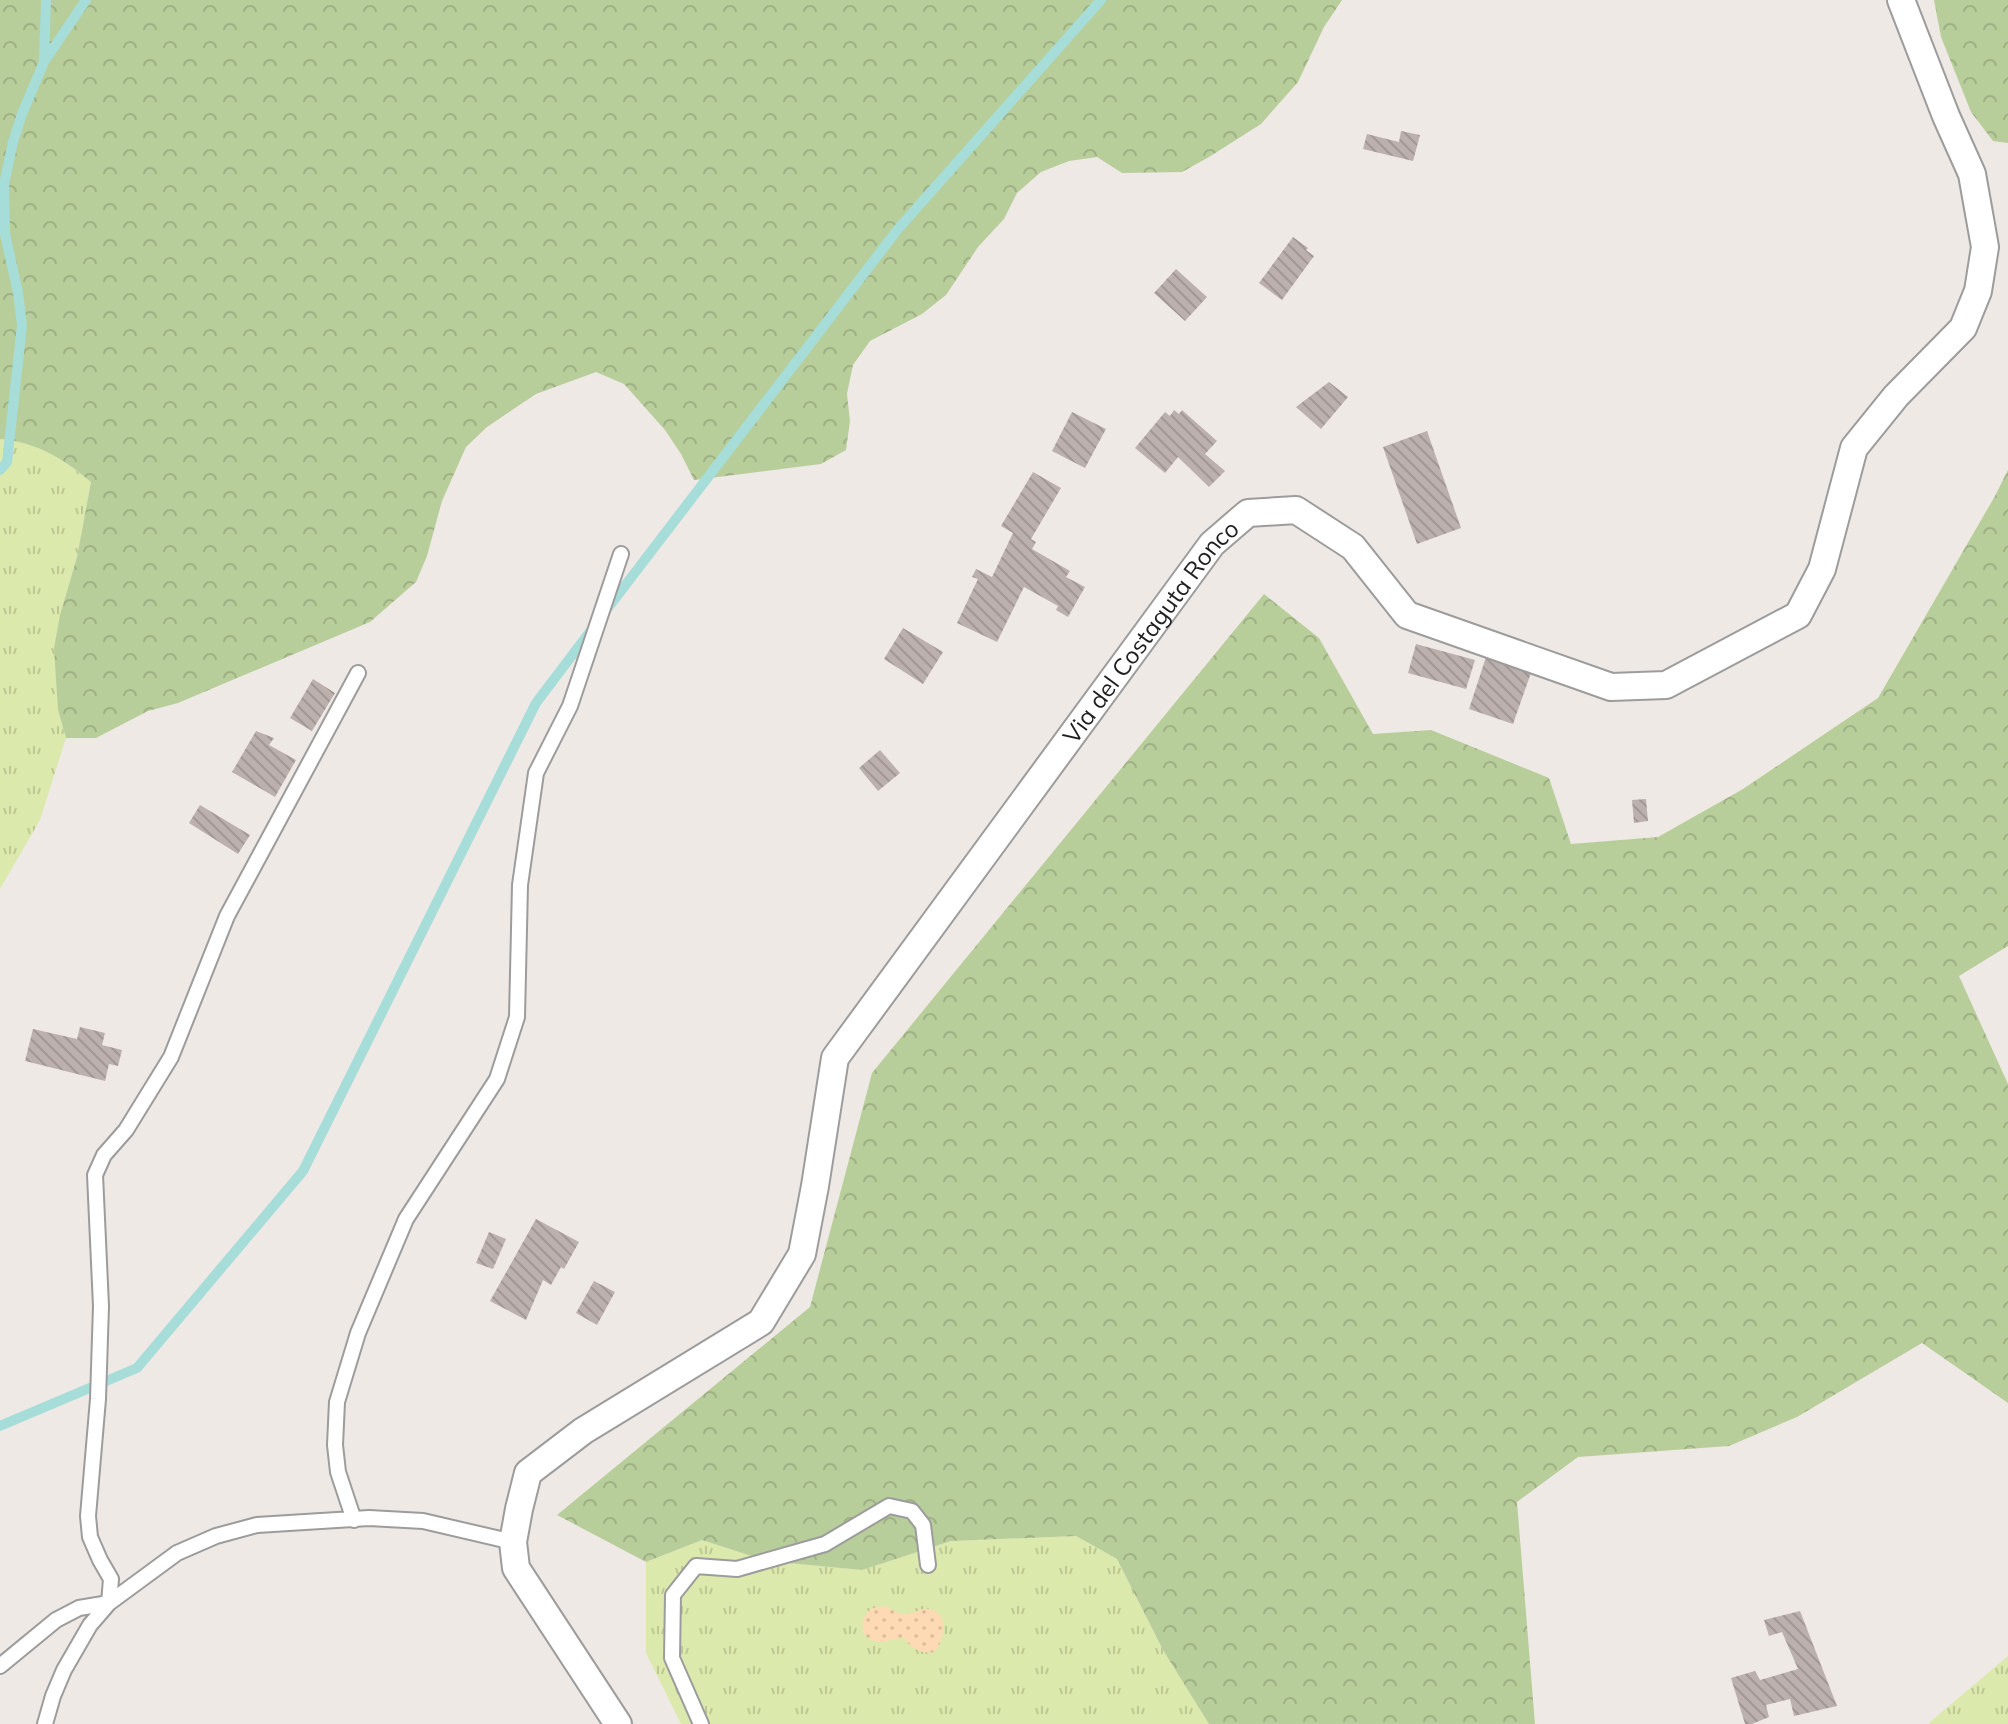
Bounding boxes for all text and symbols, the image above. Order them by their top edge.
street label: Via del Costaguta Ronco [1056,513,1244,749]

